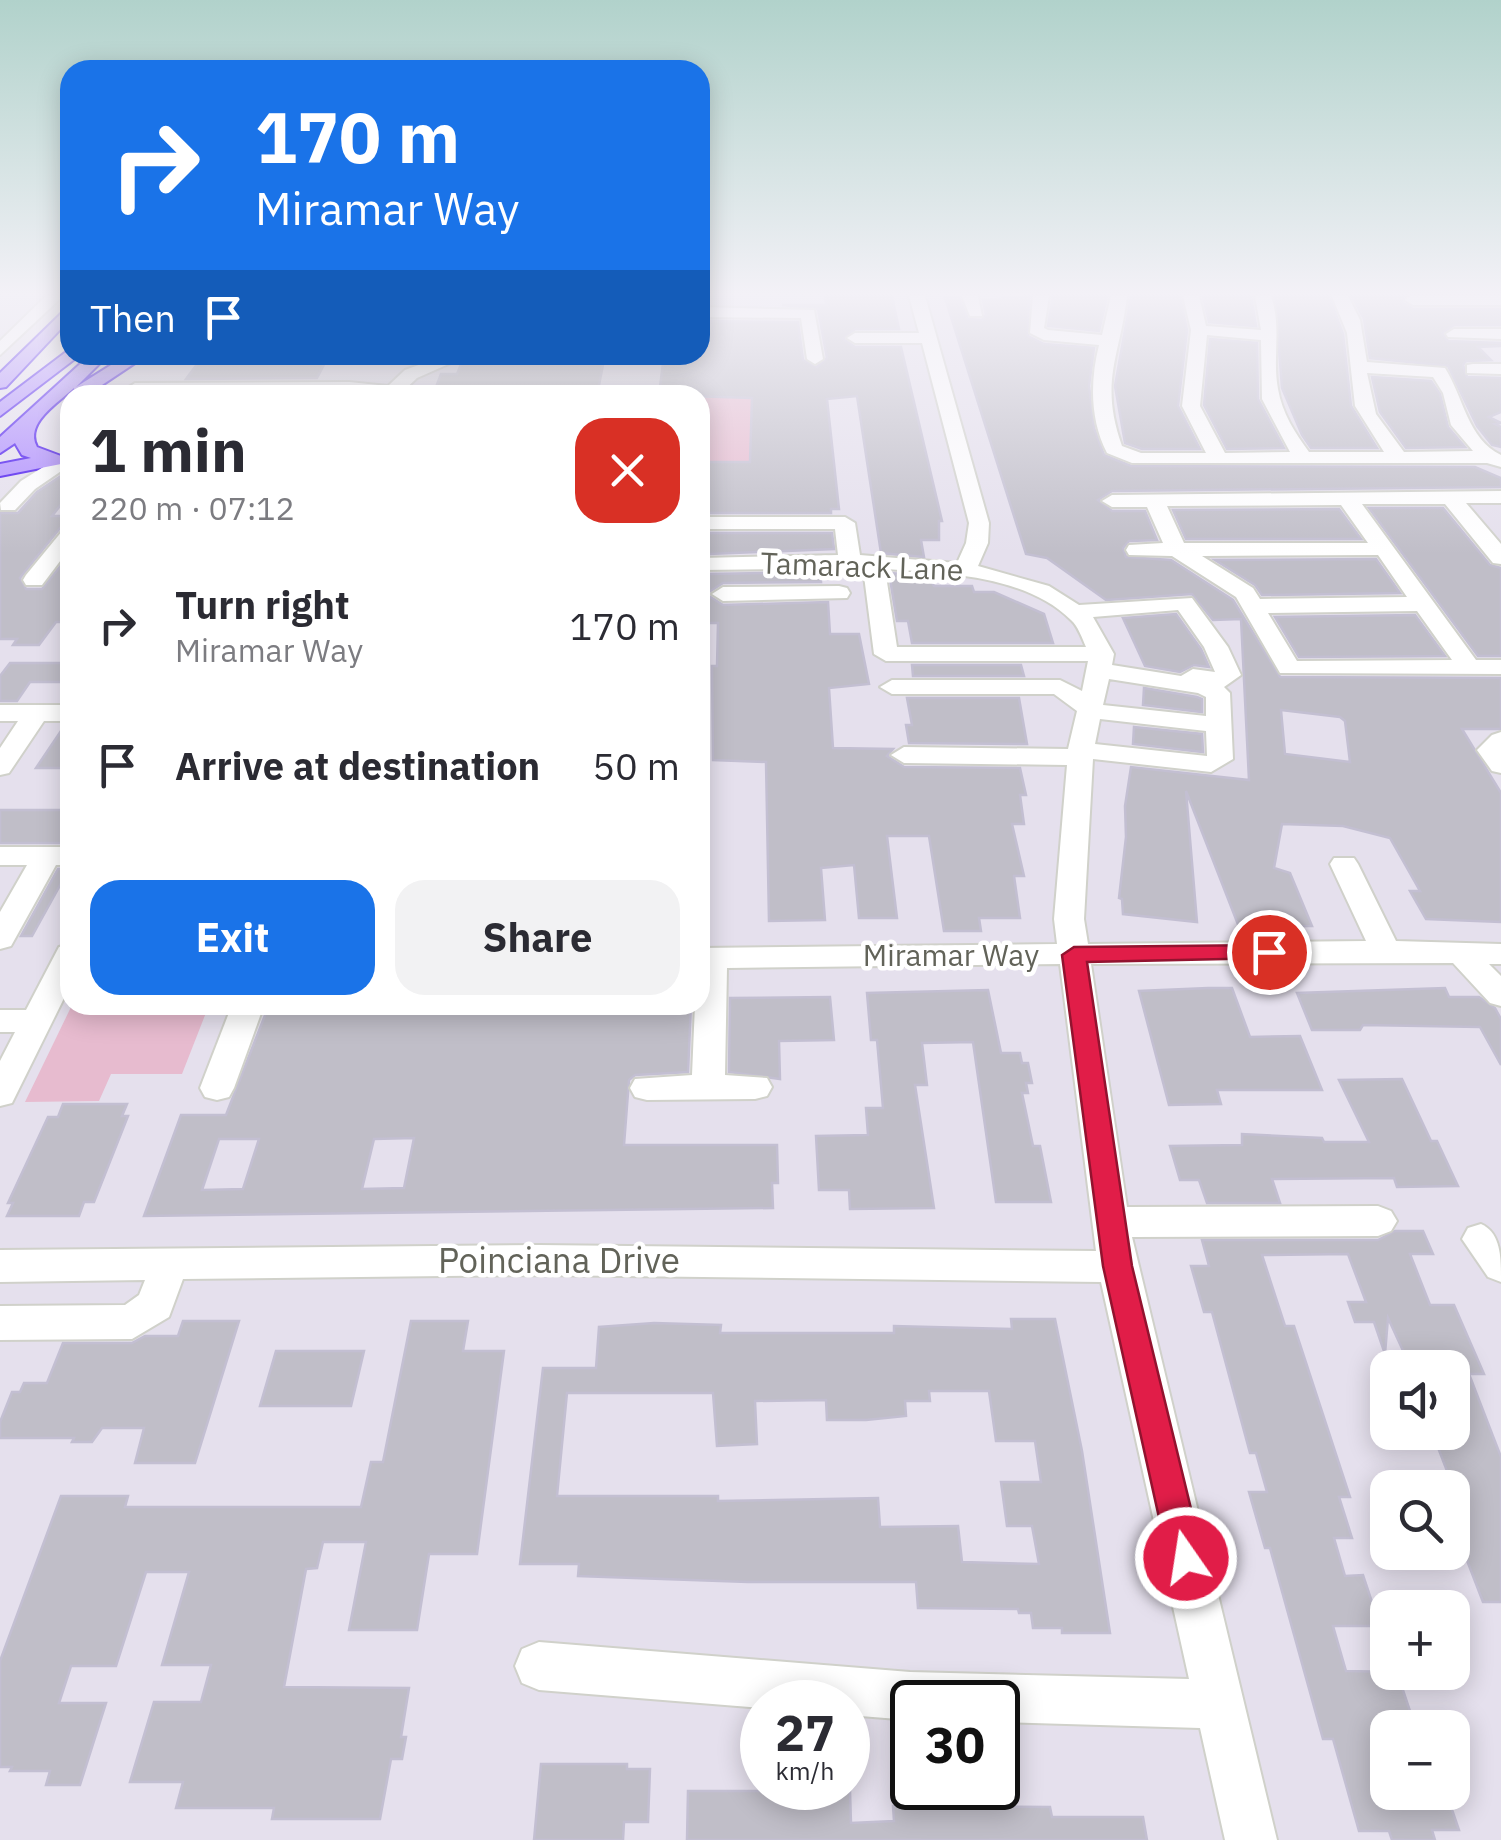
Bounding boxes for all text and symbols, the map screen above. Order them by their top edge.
text: 170 m [255,91,460,182]
icon: right [90,100,220,230]
text: Miramar Way [255,179,520,237]
icon: arrive [196,290,251,345]
text: Then [90,293,176,342]
text: 1 min [90,410,247,489]
button: close [575,418,680,523]
text: 220 m · 07:12 [90,487,295,529]
street label: Tamarack Lane [760,542,964,589]
text: Turn right [175,580,350,629]
icon: right [90,598,145,653]
text: 170 m [569,601,680,650]
text: Miramar Way [175,629,363,671]
icon: arrive [90,738,145,793]
text: Arrive at destination [175,741,540,790]
text: 50 m [592,741,680,790]
button: Exit [90,880,375,995]
button: Share [395,880,680,995]
pin [1227,910,1312,995]
icon: arrive [1242,925,1297,980]
street label: Miramar Way [863,935,1039,974]
street label: Poinciana Drive [438,1237,680,1283]
map controls [1370,1350,1470,1810]
button: sound [1370,1350,1470,1450]
button: search [1370,1470,1470,1570]
position arrow [1134,1506,1238,1610]
button: + [1370,1590,1470,1690]
speed limit sign: 30 [890,1680,1020,1810]
text: 27 [775,1700,835,1765]
button: − [1370,1710,1470,1810]
text: km/h [776,1754,834,1787]

